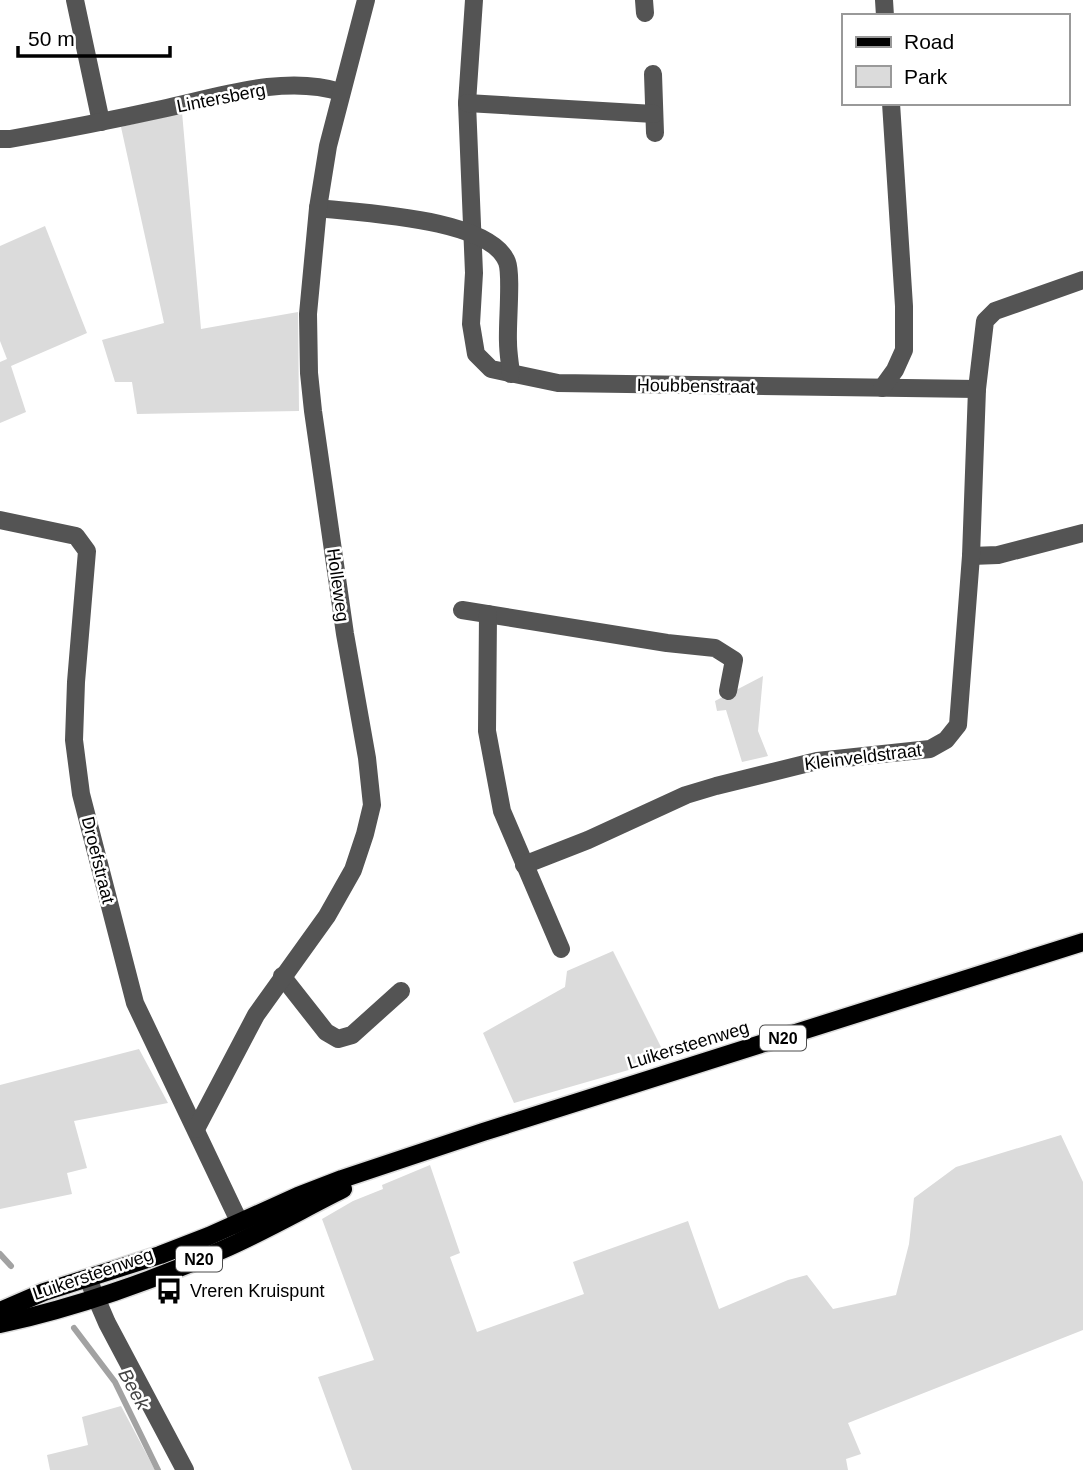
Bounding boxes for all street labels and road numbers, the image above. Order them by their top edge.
street label: Lintersberg [175,80,267,116]
street label: Houbbenstraat [637,375,755,397]
street label: Holleweg [323,547,353,623]
street label: Kleinveldstraat [803,740,923,774]
street label: Droefstraat [78,814,118,906]
street label: Luikersteenweg [625,1017,751,1073]
road number: N20 [760,1026,806,1050]
street label: Luikersteenweg [30,1244,156,1304]
road number: N20 [176,1246,222,1272]

